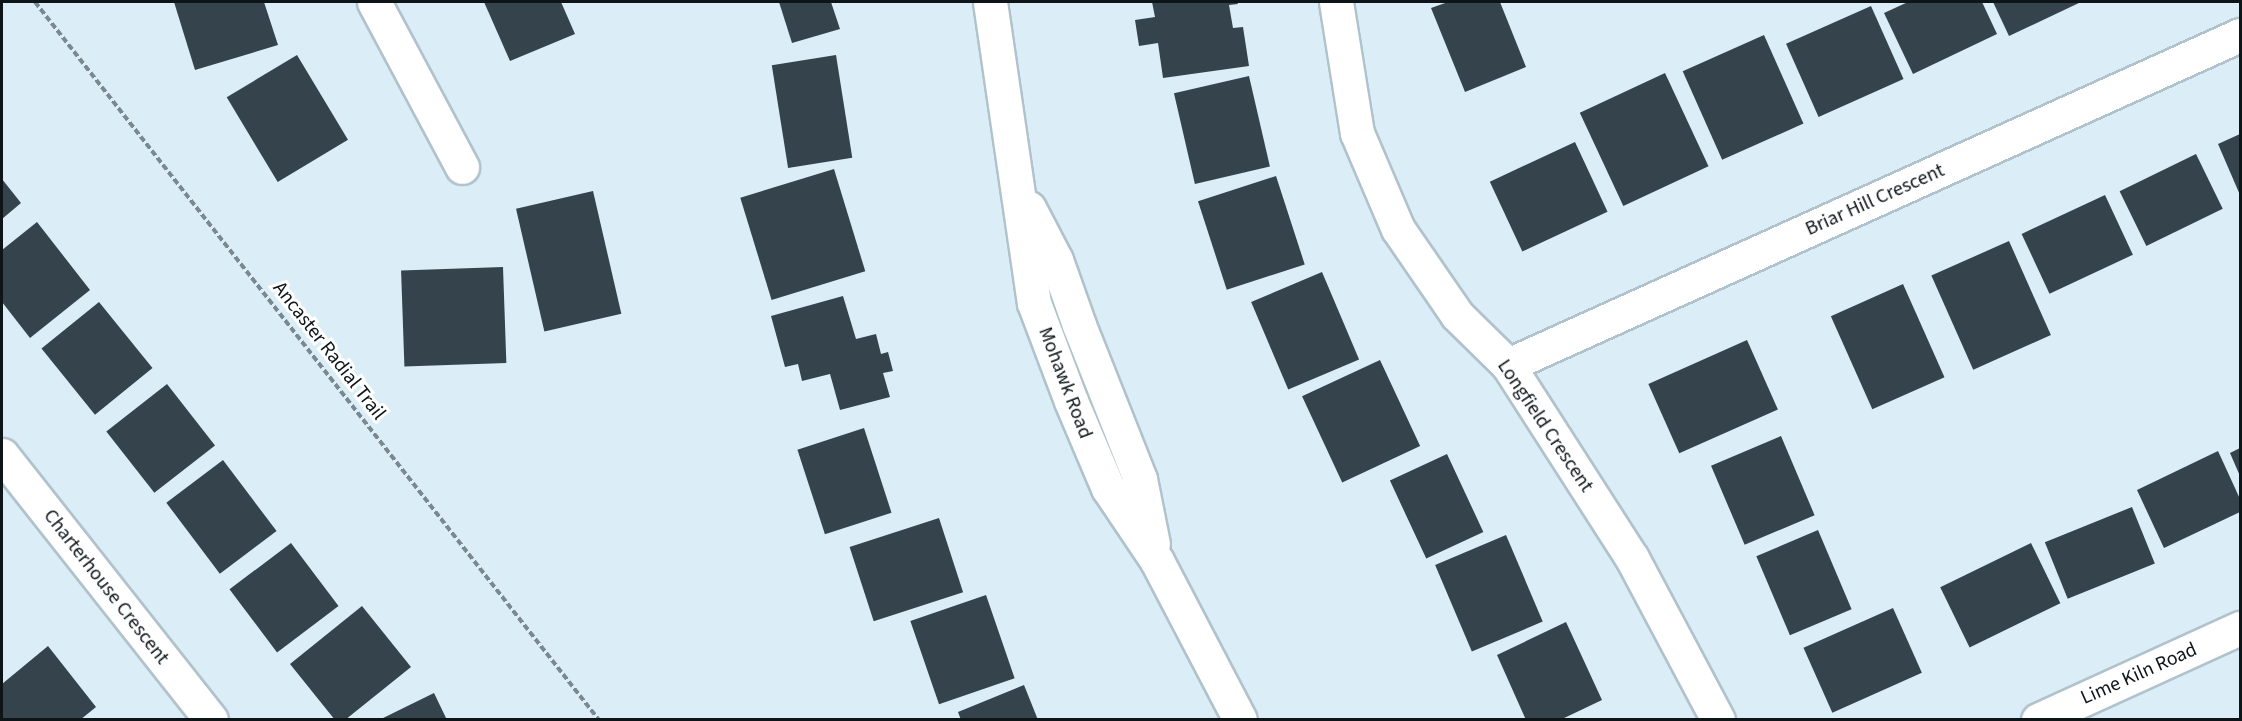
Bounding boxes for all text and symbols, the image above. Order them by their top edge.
street label: Briar Hill Crescent [1802,159,1948,241]
street label: Ancaster Radial Trail [267,277,391,425]
street label: Mohawk Road [1033,324,1097,442]
street label: Longfield Crescent [1492,355,1598,497]
street label: Charterhouse Crescent [38,505,174,669]
street label: Lime Kiln Road [2077,638,2201,710]

